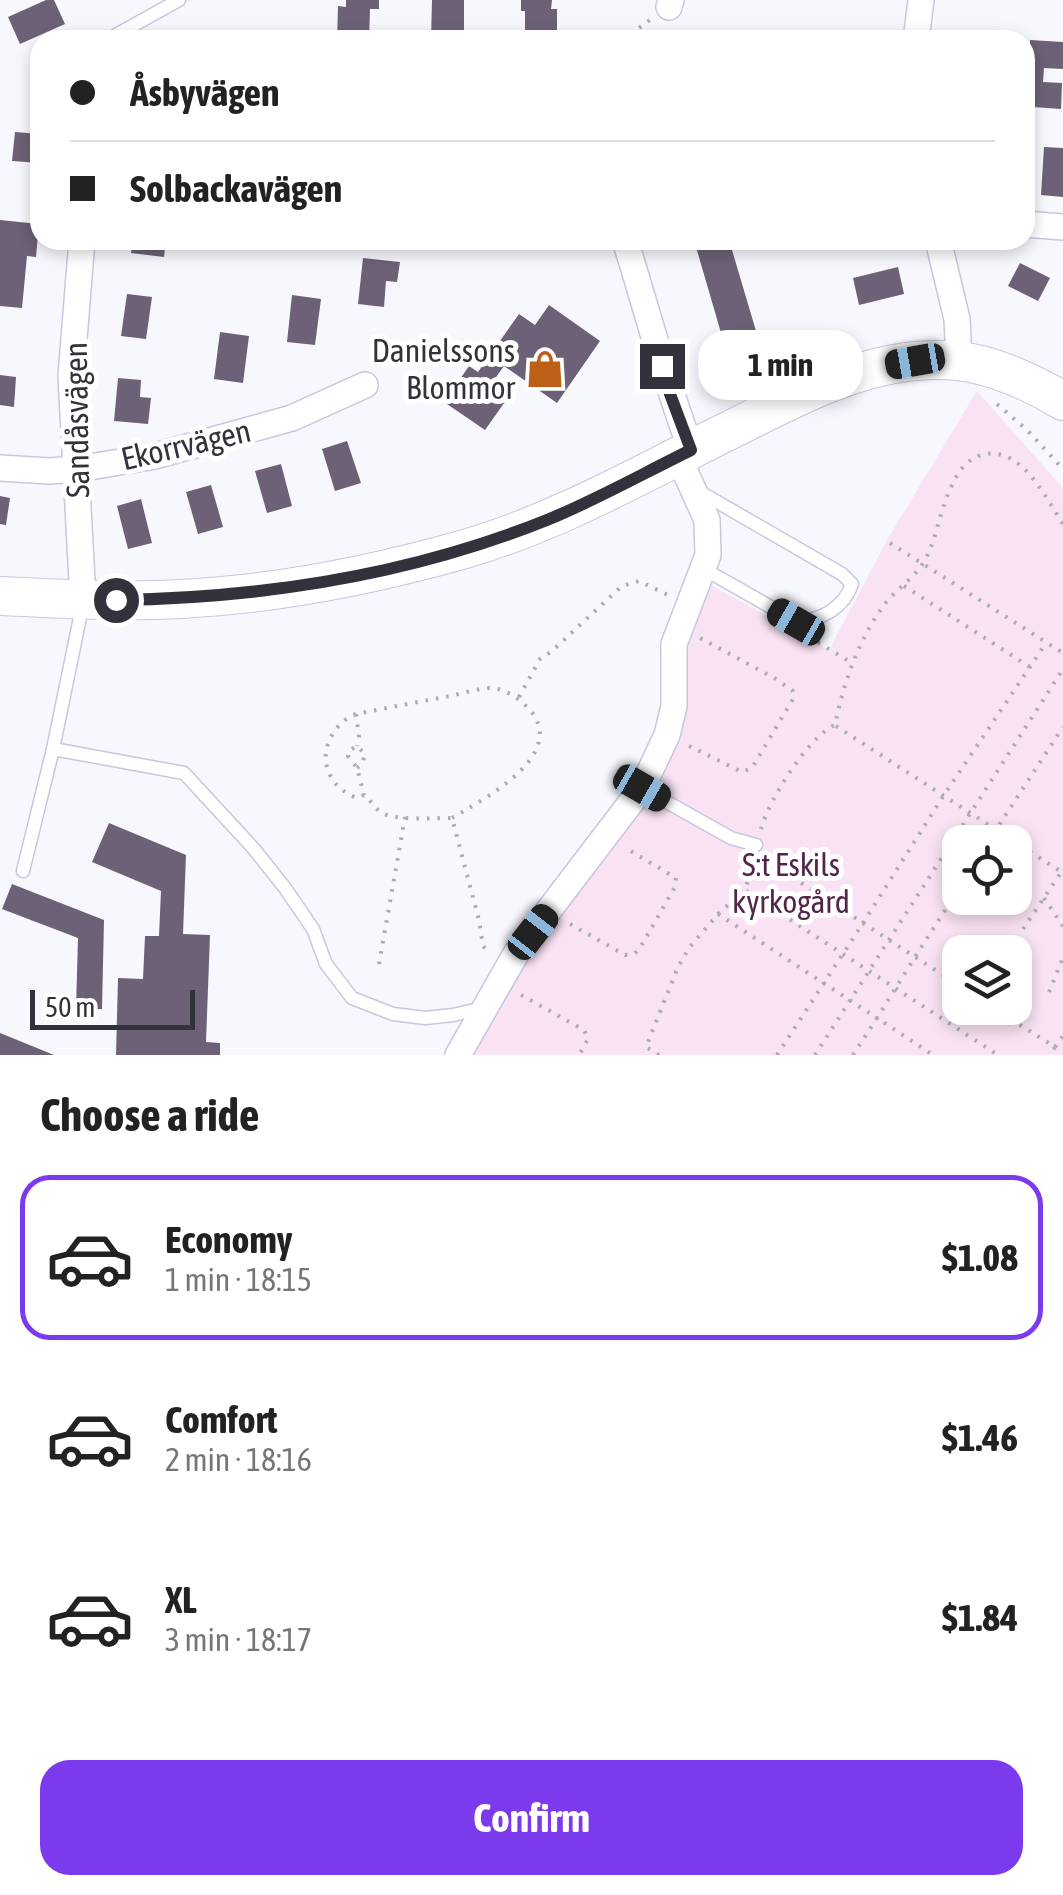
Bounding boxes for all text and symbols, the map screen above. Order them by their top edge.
text: Åsbyvägen [130,71,280,114]
text: Solbackavägen [130,167,342,210]
callout: 1 min [697,331,862,401]
place label: Danielssons Blommor [372,332,516,406]
car [883,341,947,381]
street label: Sandåsvägen [57,342,96,498]
route end [640,344,685,389]
text: 1 min [748,346,813,383]
shop icon: Danielssons Blommor [524,348,566,390]
street label: Ekorrvägen [117,412,254,477]
route start [94,578,139,623]
car [763,594,829,650]
car [609,760,675,816]
map controls [942,825,1032,1025]
button: locate [942,825,1032,915]
park label: S:t Eskils kyrkogård [732,846,850,920]
car [503,899,563,965]
button: layers [942,935,1032,1025]
scale bar [30,985,195,1030]
text: 50 m [45,991,95,1023]
text: Choose a ride [40,1089,259,1141]
icon: car [45,1213,135,1303]
text: Economy [165,1218,292,1261]
text: $1.08 [942,1236,1018,1279]
text: 1 min · 18:15 [165,1261,312,1298]
icon: car [45,1393,135,1483]
text: Comfort [165,1398,277,1441]
text: $1.46 [942,1416,1018,1459]
text: 2 min · 18:16 [165,1441,312,1478]
icon: car [45,1573,135,1663]
text: XL [165,1578,197,1621]
text: $1.84 [942,1596,1018,1639]
text: 3 min · 18:17 [165,1621,312,1658]
button: Confirm [40,1760,1023,1875]

